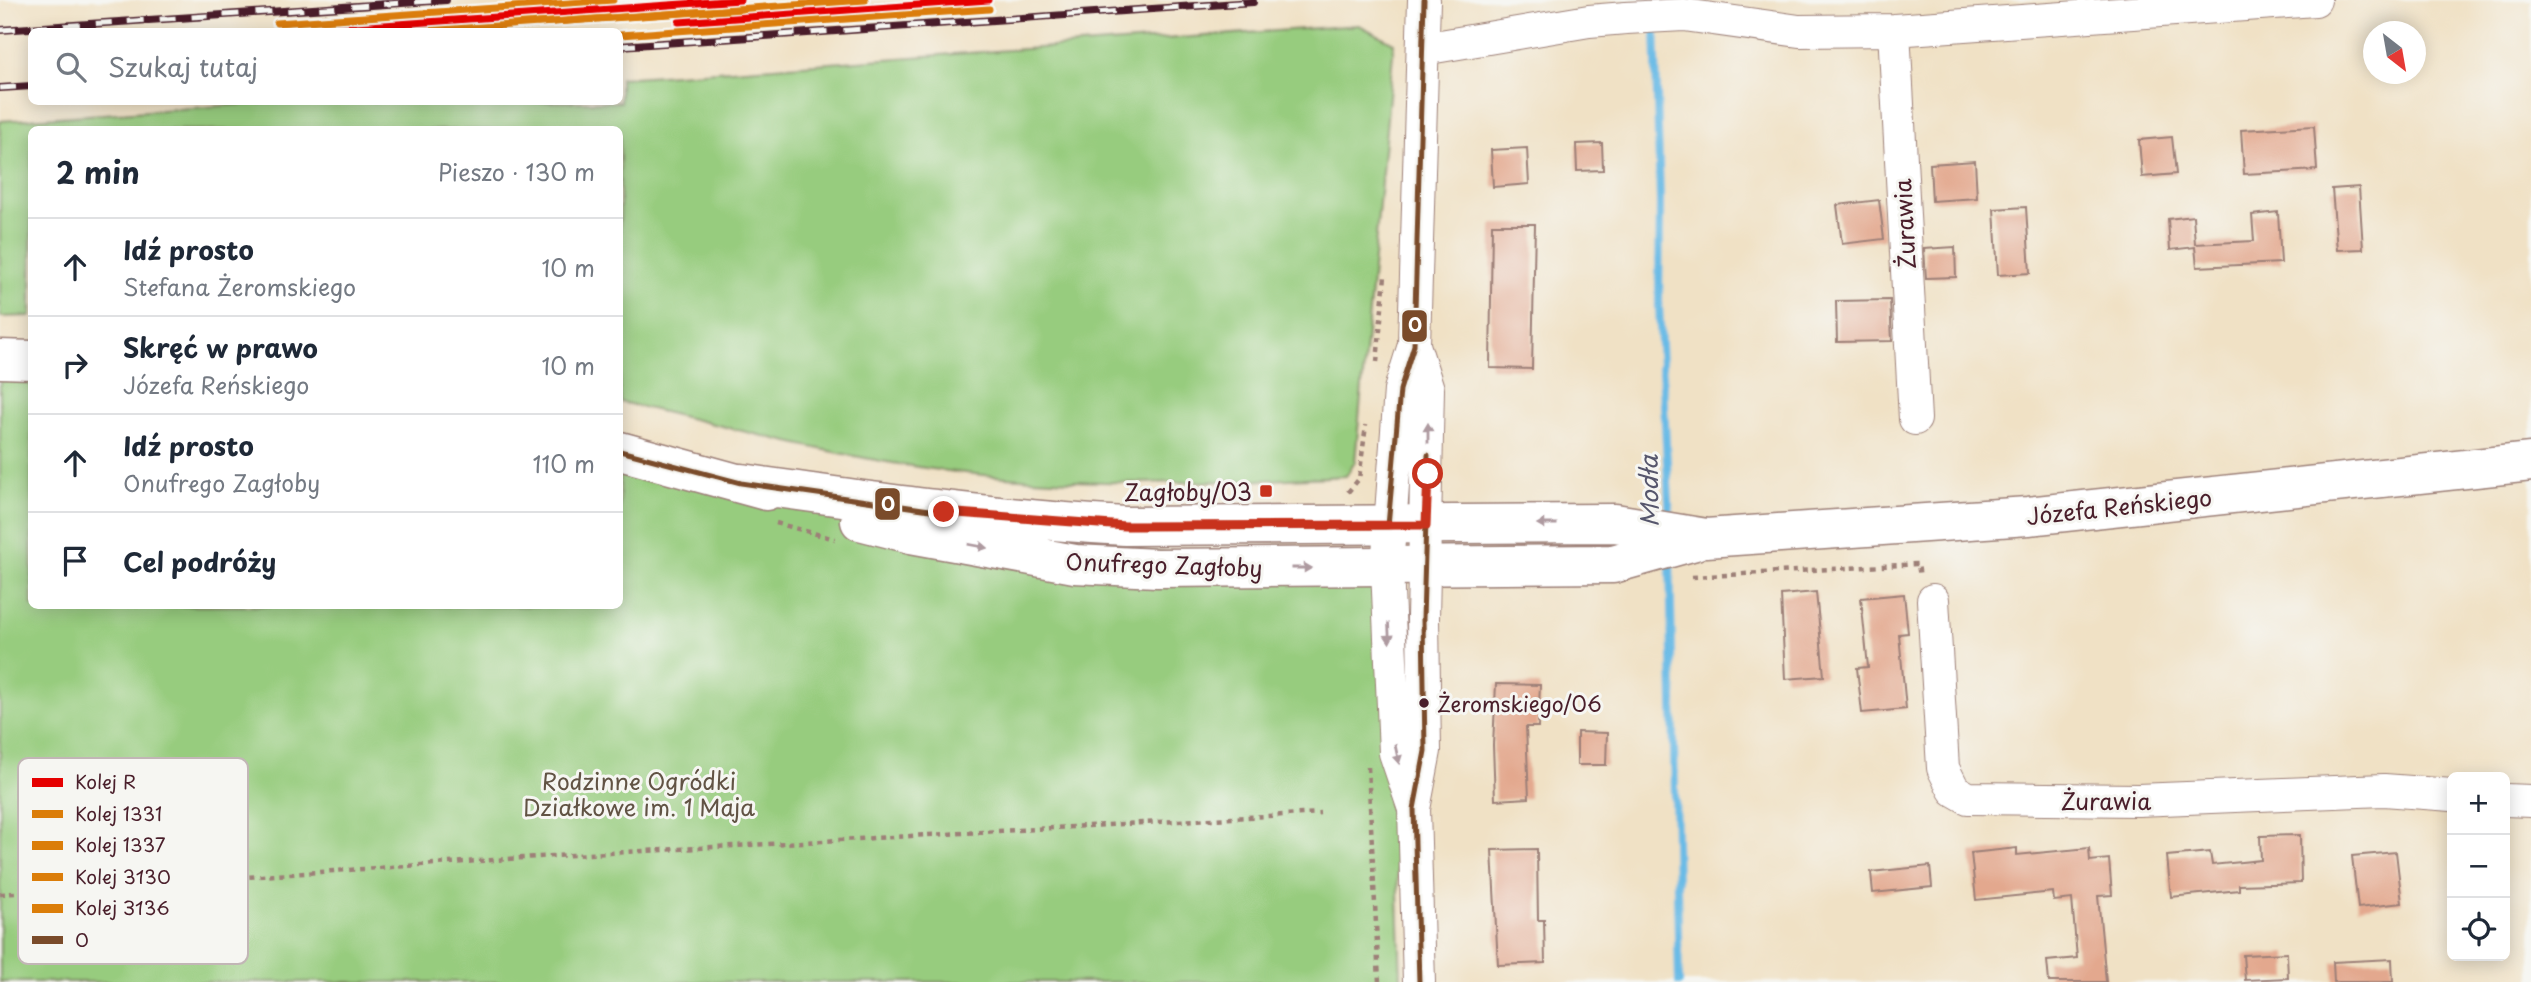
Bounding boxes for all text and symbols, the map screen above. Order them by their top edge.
north arrow [2363,21,2426,84]
search box [28,28,623,105]
text: Szukaj tutaj [108,47,258,86]
icon: search [52,48,90,86]
text: 2 min [56,149,140,194]
text: Pieszo · 130 m [438,154,595,189]
street label: Żurawia [1884,178,1924,270]
text: Idź prosto [123,230,254,269]
icon: ahead [56,248,94,286]
text: 10 m [541,250,595,285]
text: Stefana Żeromskiego [123,269,356,304]
line badge: 0 [1401,309,1428,343]
text: 0 [1408,310,1422,338]
text: Skręć w prawo [123,328,318,367]
icon: right [56,346,94,384]
text: 10 m [541,348,595,383]
text: Józefa Reńskiego [123,367,309,402]
one-way arrow [1422,421,1434,443]
text: Idź prosto [123,426,254,465]
icon: ahead [56,444,94,482]
text: 110 m [533,446,595,481]
water label: Modła [1629,454,1667,527]
route start [1412,458,1443,489]
text: Onufrego Zagłoby [123,465,320,500]
place label: Zagłoby/03 [1124,474,1252,509]
street label: Józefa Reńskiego [2025,479,2213,533]
marker: Zagłoby/03 [1258,483,1274,499]
line badge: 0 [874,487,901,521]
text: 0 [881,489,895,517]
route end [928,496,959,527]
one-way arrow [1536,518,1558,530]
one-way arrow [967,541,989,552]
icon: arrive [56,542,94,580]
text: Cel podróży [123,542,276,581]
street label: Onufrego Zagłoby [1065,543,1263,585]
one-way arrow [1291,562,1313,574]
one-way arrow [1384,622,1395,644]
place label: Żeromskiego/06 [1437,687,1602,719]
marker: Żeromskiego/06 [1417,696,1431,710]
one-way arrow [1392,744,1403,766]
legend [18,758,248,964]
park label: Rodzinne Ogródki Działkowe im. 1 Maja [523,763,755,824]
text: Kolej R [75,767,136,795]
map controls [2447,772,2510,961]
button: + [2447,772,2510,835]
street label: Żurawia [2061,783,2151,818]
text: Kolej 1331 [75,799,162,827]
text: Kolej 1337 [75,830,166,858]
button: − [2447,835,2510,898]
text: Kolej 3130 [75,862,171,890]
text: Kolej 3136 [75,893,170,921]
button: locate [2447,898,2510,961]
text: 0 [75,925,89,953]

